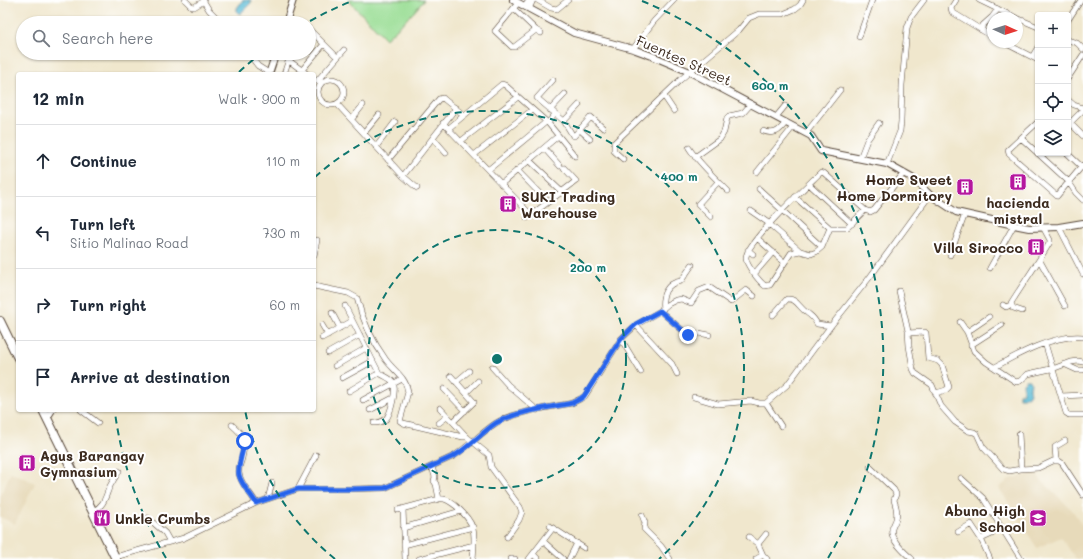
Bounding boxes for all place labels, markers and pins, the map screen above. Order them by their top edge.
place label: Home Sweet Home Dormitory [836,170,952,205]
building icon: hacienda mistral [1008,172,1028,192]
building icon: Home Sweet Home Dormitory [955,177,975,197]
place label: SUKI Trading Warehouse [521,187,615,222]
place label: hacienda mistral [986,193,1050,228]
building icon: SUKI Trading Warehouse [498,194,518,214]
building icon: Villa Sirocco [1026,237,1046,257]
place label: Villa Sirocco [933,238,1023,257]
centre of rings [490,352,504,366]
place label: Agus Barangay Gymnasium [40,446,145,481]
building icon: Agus Barangay Gymnasium [17,453,37,473]
place label: Abuno High School [944,501,1025,536]
restaurant icon: Unkle Crumbs [92,508,112,528]
school or university icon: Abuno High School [1028,508,1048,528]
place label: Unkle Crumbs [115,509,210,528]

